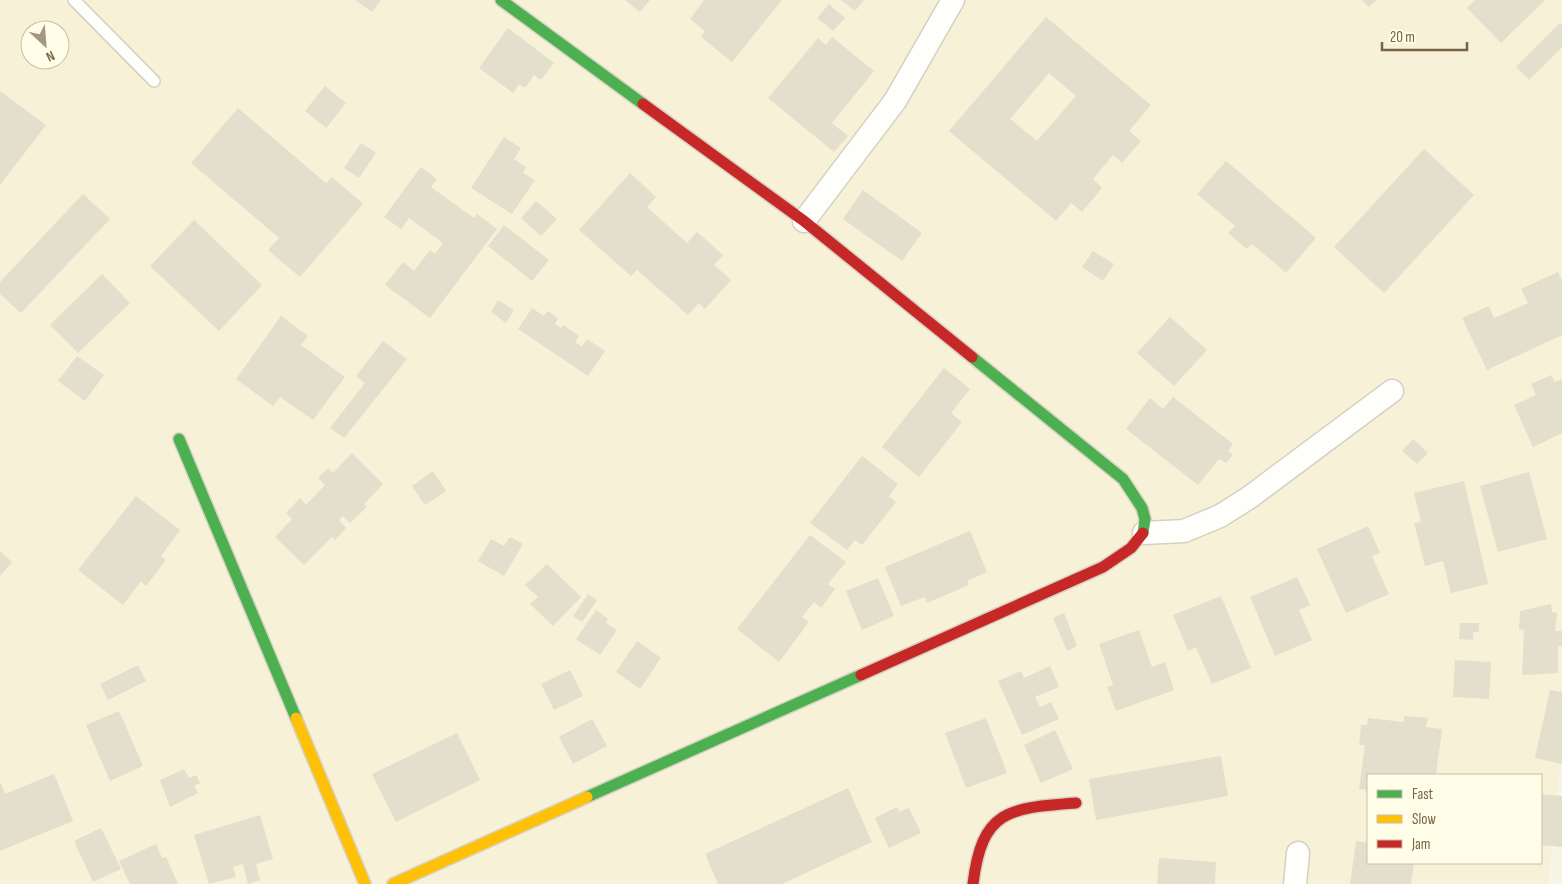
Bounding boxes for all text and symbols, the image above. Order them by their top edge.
north arrow [20,20,70,70]
scale bar [1382,20,1467,52]
text: 20 m [1390,28,1415,47]
text: N [43,47,58,66]
legend [1367,774,1542,864]
text: Fast [1412,785,1434,804]
text: Slow [1412,810,1436,829]
text: Jam [1411,835,1430,854]

